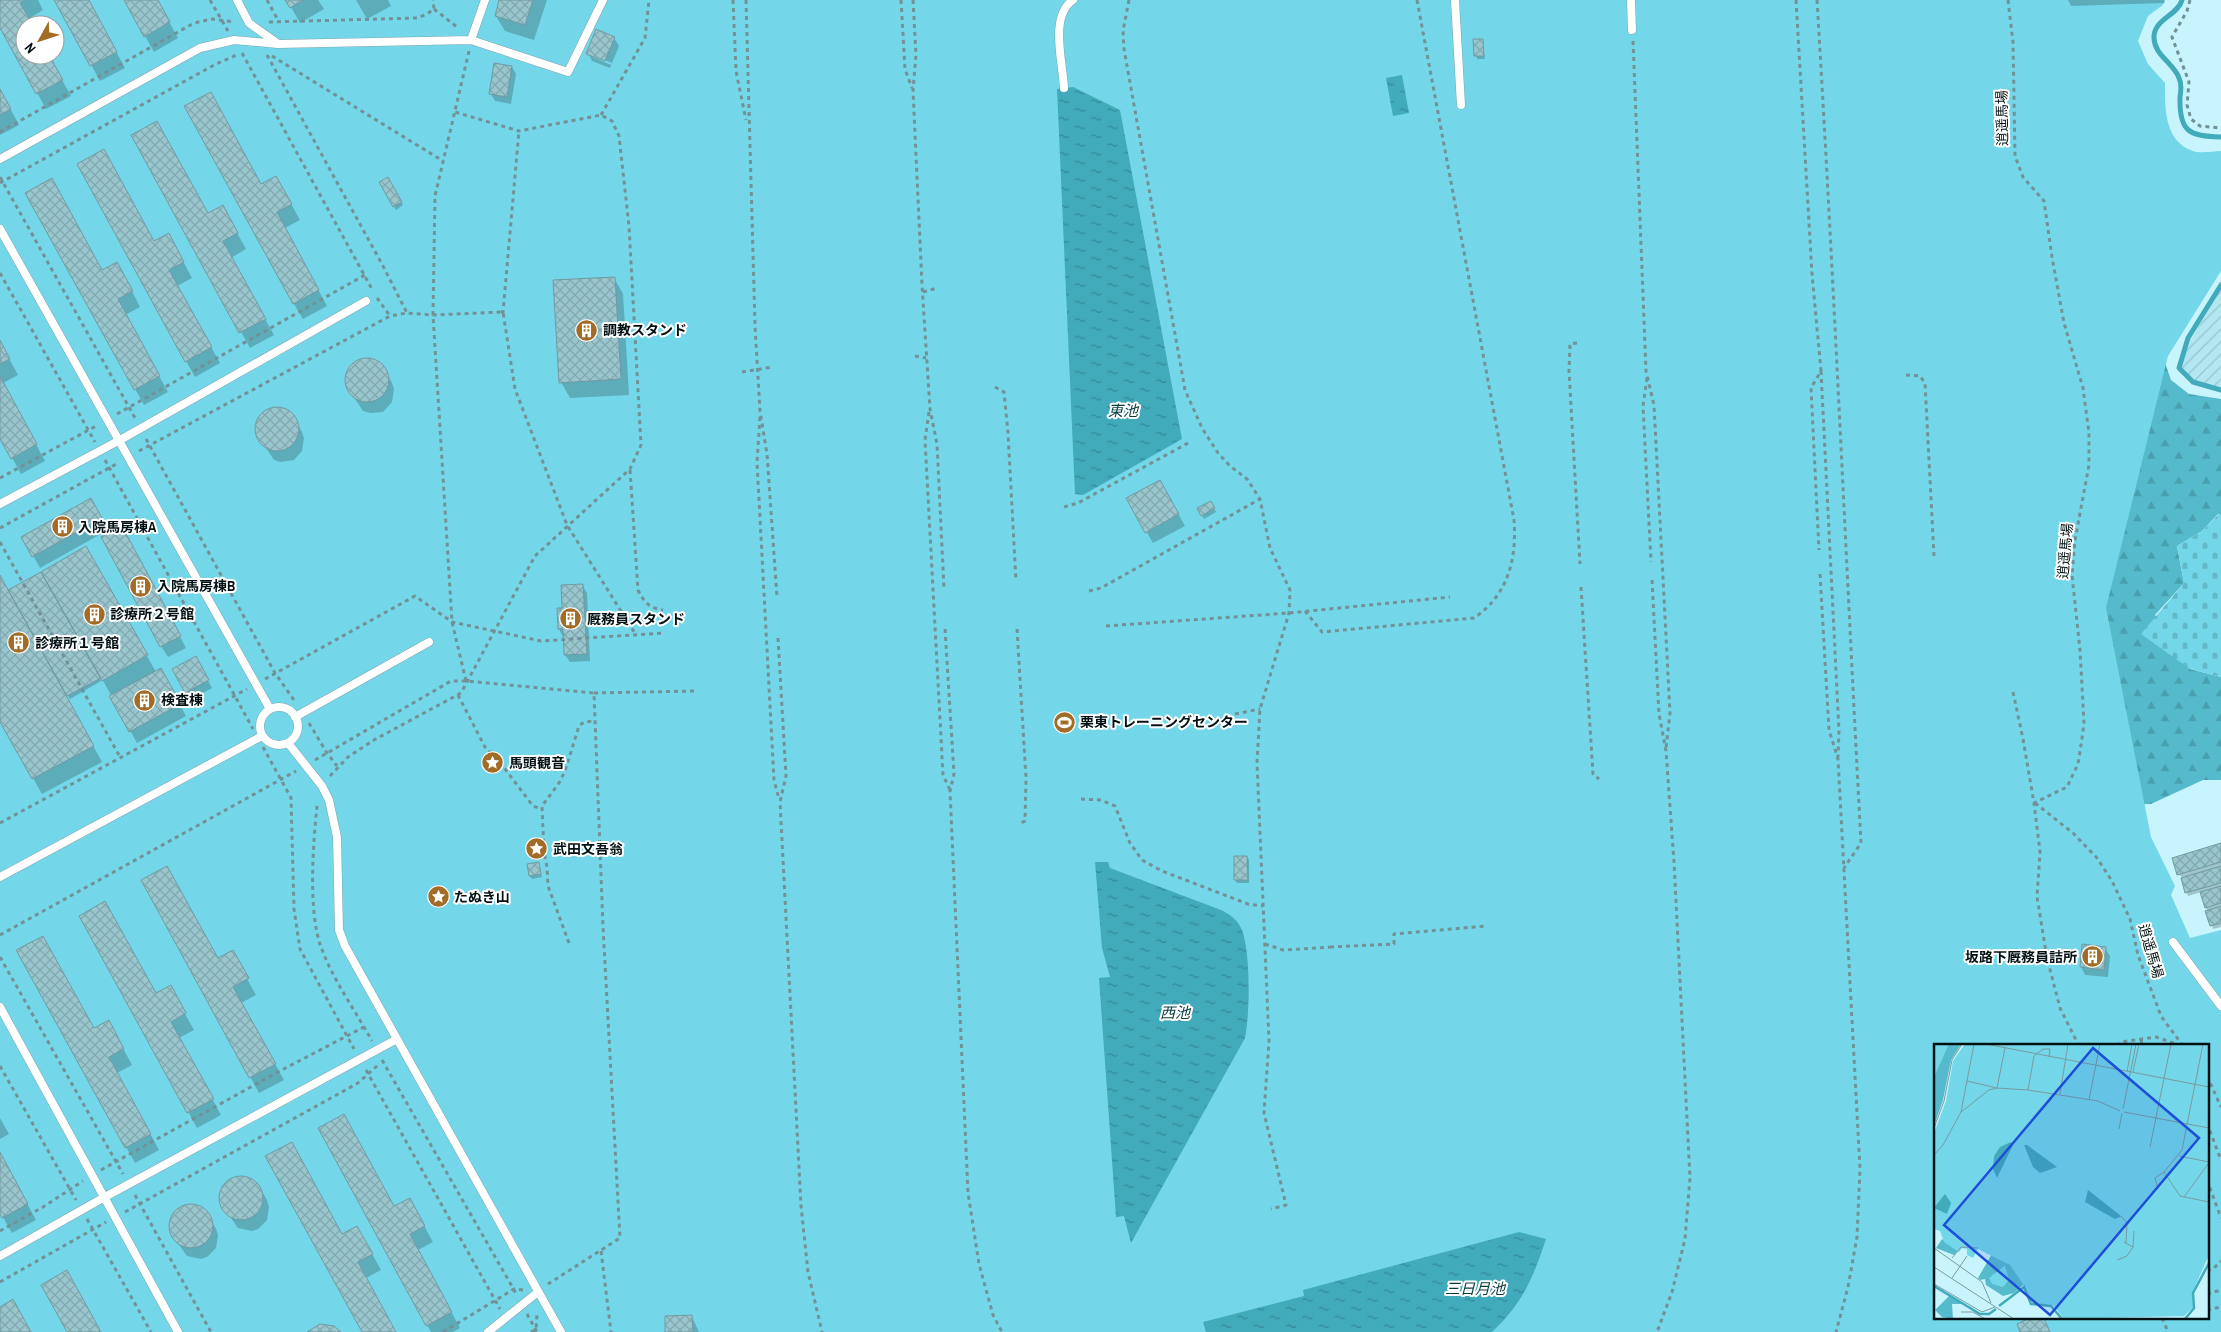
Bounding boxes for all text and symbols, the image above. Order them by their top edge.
north arrow [15,15,65,65]
text: N [20,39,40,57]
street label: 逍遥馬場 [1993,90,2011,146]
building icon: 調教スタンド [575,318,599,342]
place label: 調教スタンド [603,321,687,339]
water label: 東池 [1108,400,1140,421]
building icon: 入院馬房棟A [50,515,74,539]
place label: 入院馬房棟A [78,518,157,536]
street label: 逍遥馬場 [2054,522,2076,580]
building icon: 入院馬房棟B [129,574,153,598]
place label: 入院馬房棟B [157,577,235,595]
building icon: 診療所２号館 [82,602,106,626]
place label: 診療所２号館 [110,605,194,623]
building icon: 厩務員スタンド [559,607,583,631]
place label: 厩務員スタンド [587,610,685,628]
building icon: 診療所１号館 [7,631,31,655]
place label: 診療所１号館 [35,634,119,652]
building icon: 検査棟 [133,688,157,712]
place label: 検査棟 [161,691,203,709]
sports icon: 栗東トレーニングセンター [1052,710,1076,734]
place label: 栗東トレーニングセンター [1080,713,1248,731]
place icon: 馬頭観音 [481,751,505,775]
place label: 馬頭観音 [509,754,565,772]
place icon: 武田文吾翁 [525,837,549,861]
place label: 武田文吾翁 [553,840,623,858]
place icon: たぬき山 [426,885,450,909]
place label: たぬき山 [454,888,510,906]
street label: 逍遥馬場 [2135,922,2167,980]
building icon: 坂路下厩務員詰所 [2081,945,2105,969]
place label: 坂路下厩務員詰所 [1965,948,2077,966]
water label: 西池 [1160,1002,1192,1023]
inset map [1934,1044,2208,1320]
water label: 三日月池 [1445,1278,1507,1299]

